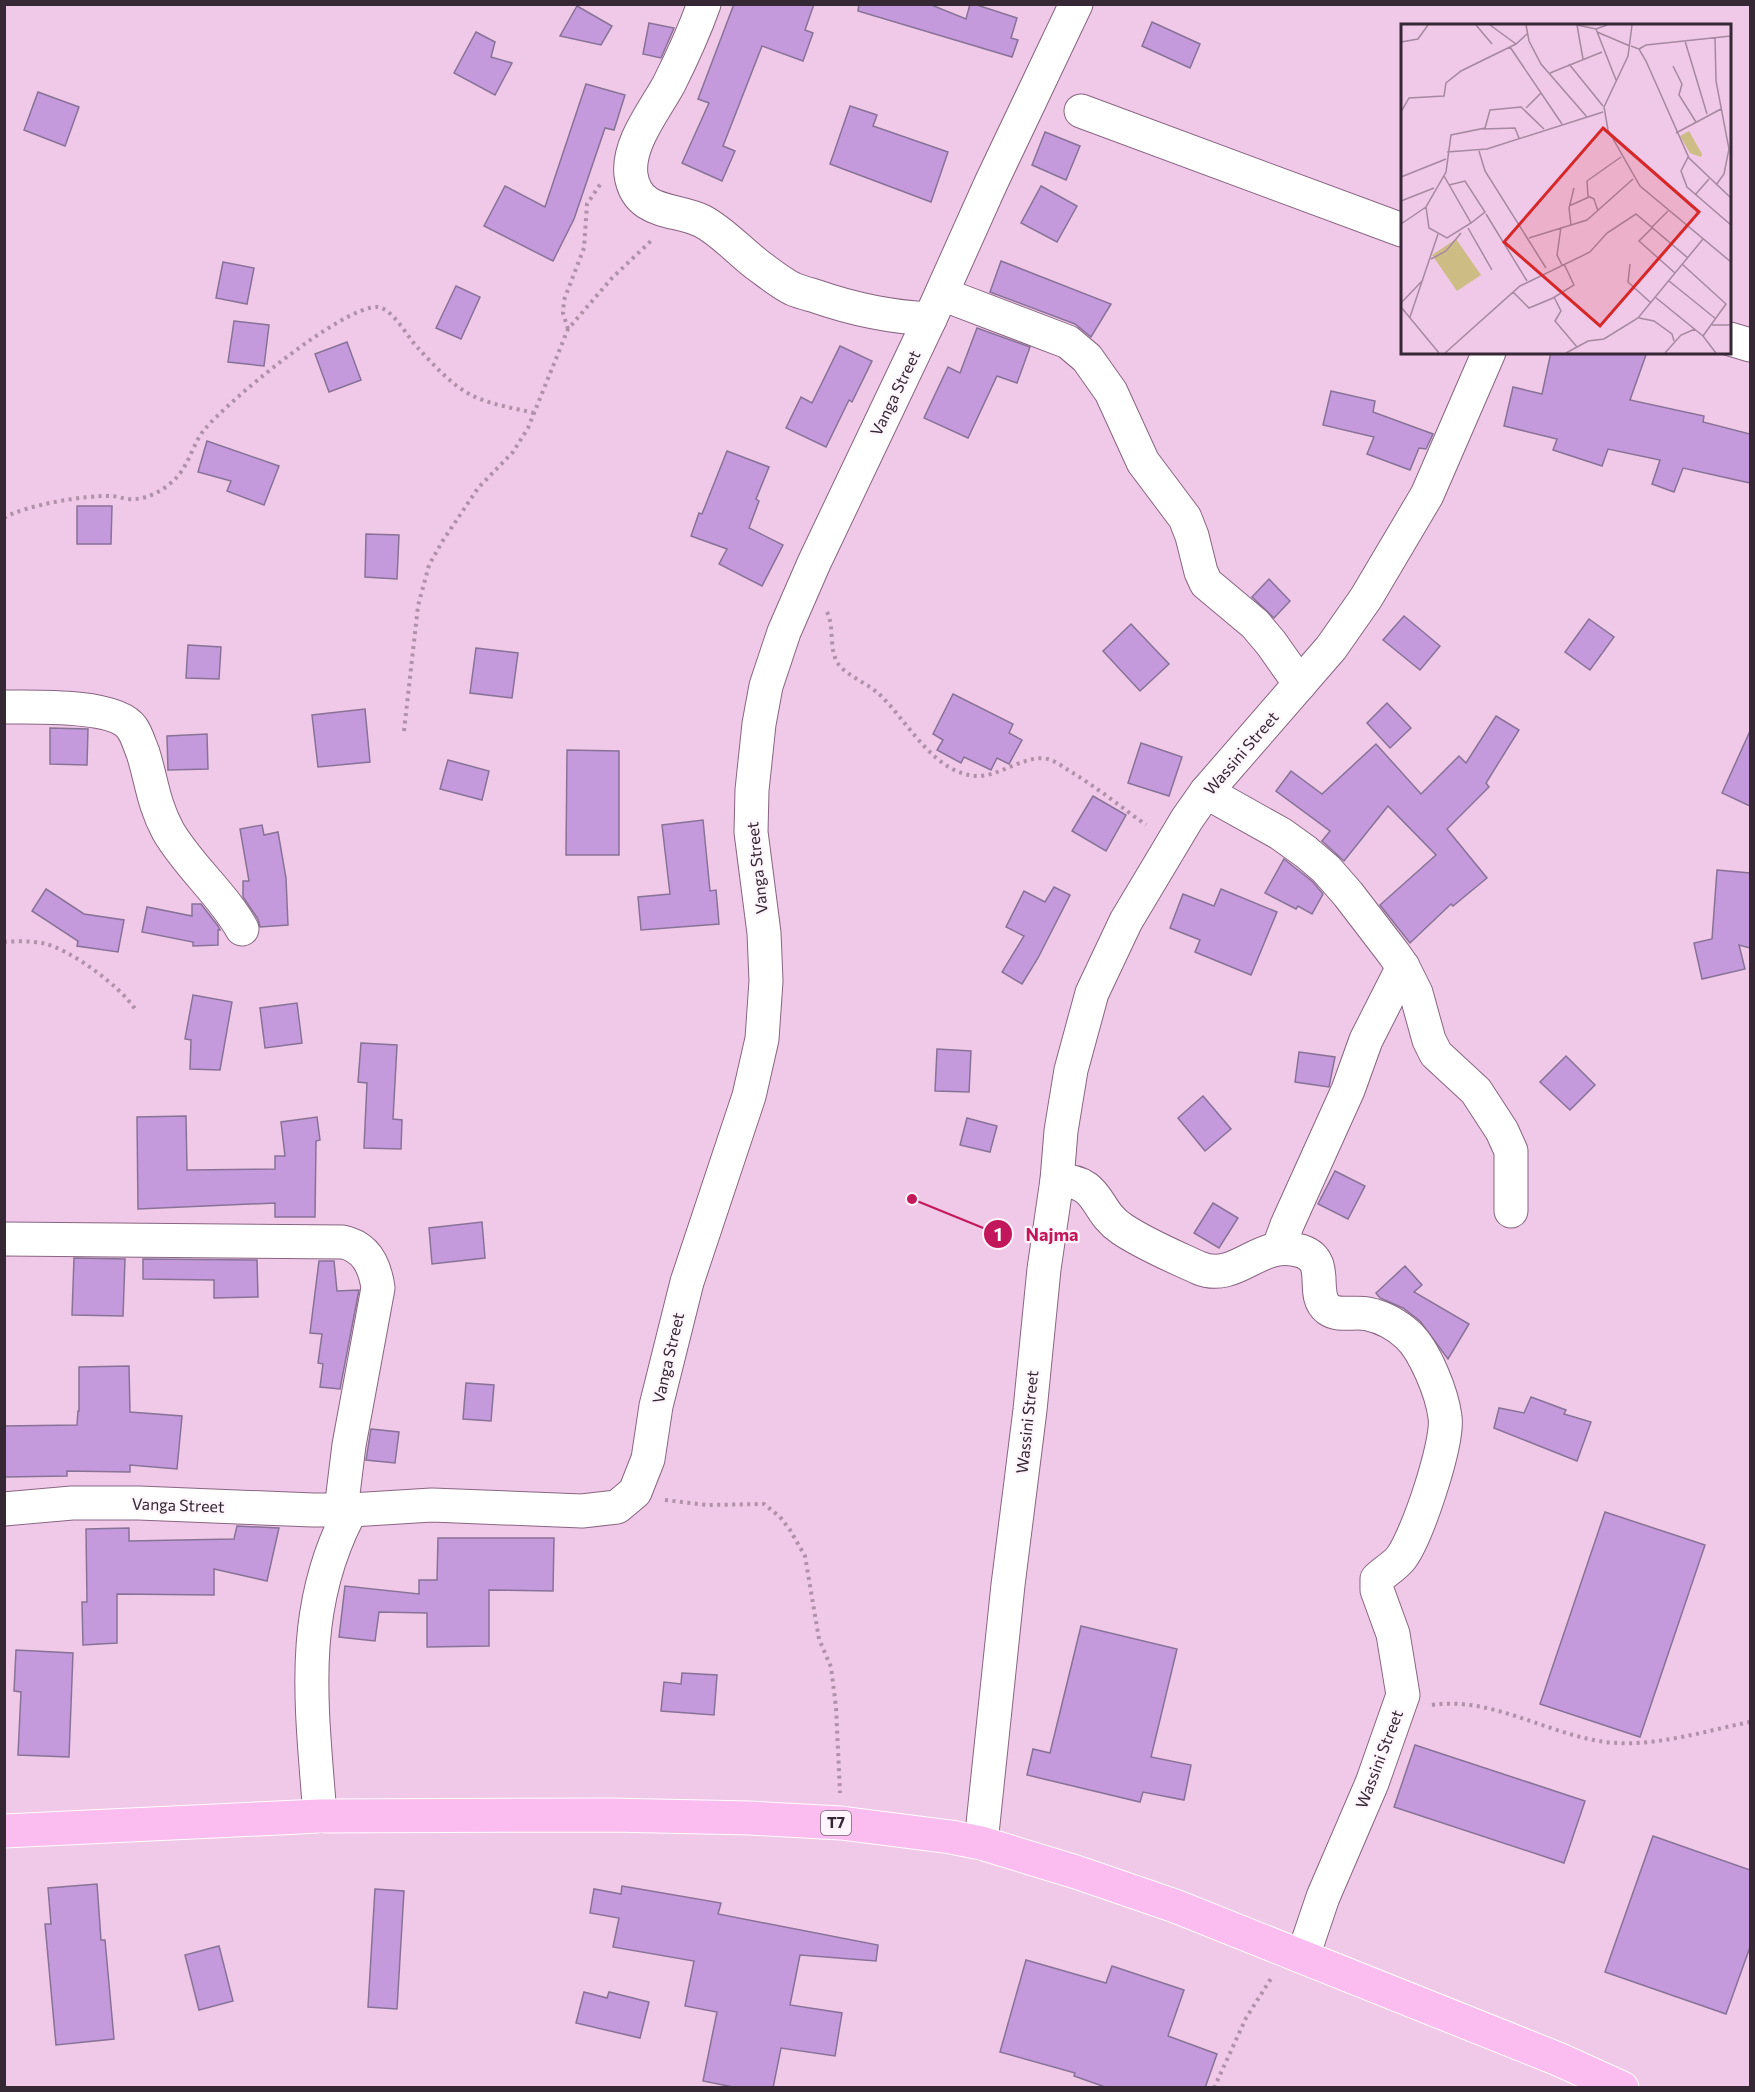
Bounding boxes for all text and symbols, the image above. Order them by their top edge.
inset map [1401,24,1731,354]
street label: Vanga Street [866,346,924,439]
street label: Wassini Street [1199,707,1282,798]
street label: Vanga Street [742,820,771,915]
callout: Najma [983,1216,1090,1252]
text: 1 [994,1223,1002,1245]
text: Najma [1025,1223,1079,1245]
street label: Vanga Street [648,1310,687,1405]
street label: Wassini Street [1012,1369,1041,1475]
street label: Vanga Street [131,1493,225,1516]
street label: Wassini Street [1351,1706,1406,1811]
road number: T7 [821,1811,851,1835]

